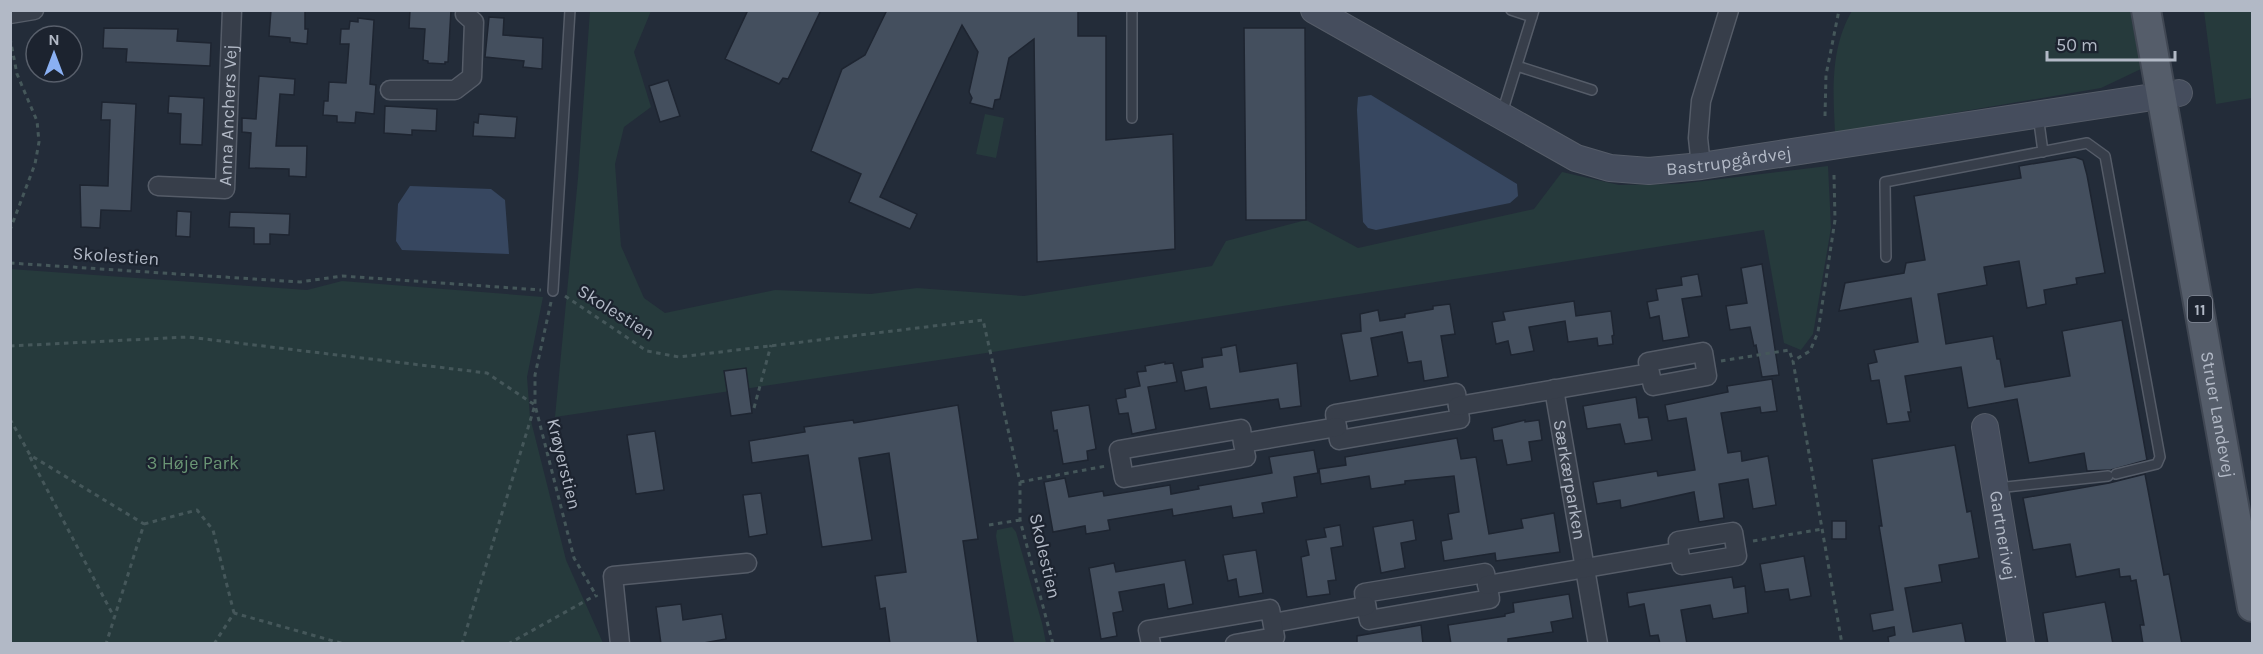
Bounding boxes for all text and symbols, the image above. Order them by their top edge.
north arrow [24,24,84,84]
scale bar [2047,24,2174,62]
text: N [48,30,60,49]
text: 50 m [2056,34,2098,56]
street label: Anna Anchers Vej [214,44,242,186]
street label: Bastrupgårdvej [1665,141,1793,180]
street label: Skolestien [72,242,160,270]
street label: Skolestien [573,280,659,344]
road number: 11 [2188,296,2212,322]
street label: Struer Landevej [2196,350,2240,480]
street label: Krøyerstien [542,416,586,512]
street label: Særkærparken [1548,418,1591,542]
park label: 3 Høje Park [147,452,239,474]
street label: Gartnerivej [1985,489,2021,582]
street label: Skolestien [1025,511,1065,601]

